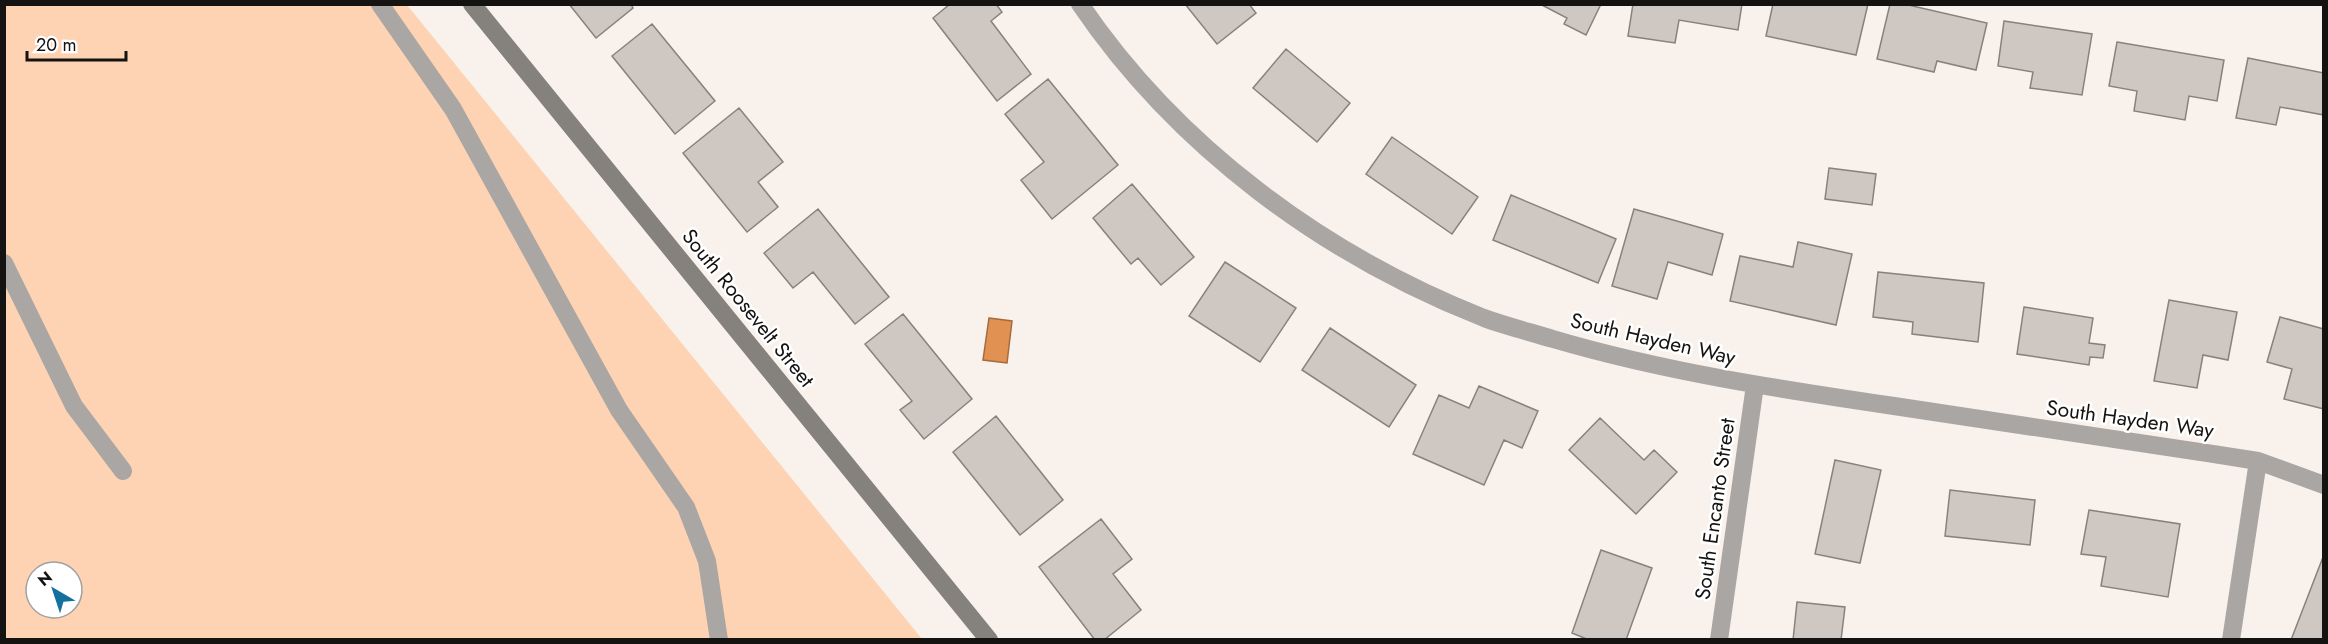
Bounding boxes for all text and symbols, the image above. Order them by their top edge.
scale bar [27,24,126,62]
text: 20 m [36,32,76,58]
street label: South Roosevelt Street [675,222,821,394]
street label: South Hayden Way [1567,305,1739,373]
street label: South Hayden Way [2044,392,2216,446]
street label: South Encanto Street [1687,416,1743,602]
north arrow [24,560,84,620]
text: N [33,566,57,592]

